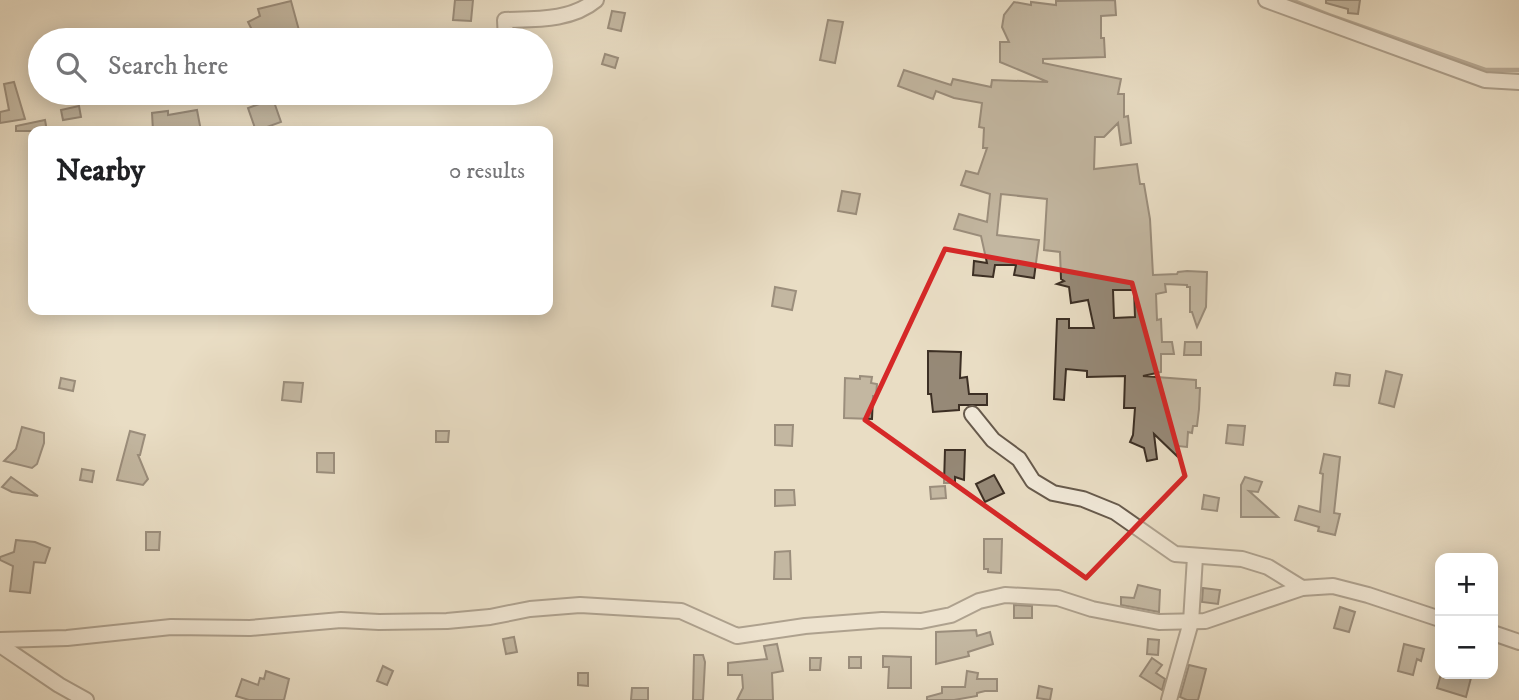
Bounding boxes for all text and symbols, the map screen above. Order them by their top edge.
search box [28,28,553,105]
icon: search [52,48,90,86]
text: Search here [108,50,228,83]
text: Nearby [56,153,145,190]
text: 0 results [449,157,525,186]
map controls [1435,553,1498,679]
button: + [1435,553,1498,616]
button: − [1435,616,1498,679]

